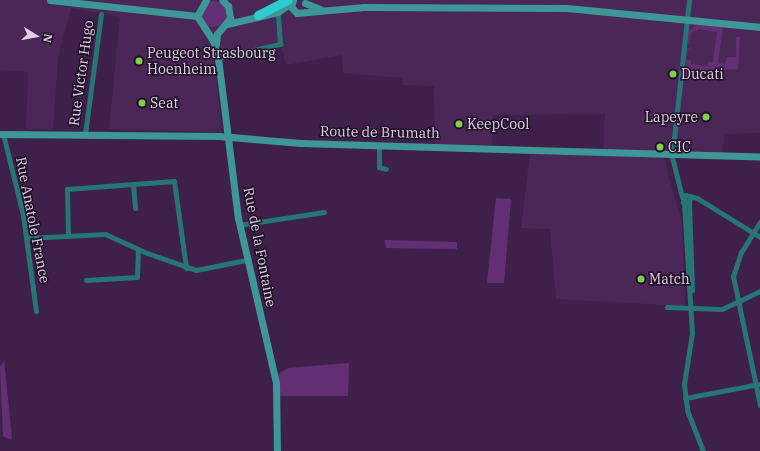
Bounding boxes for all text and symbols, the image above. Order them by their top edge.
north arrow [16,16,56,56]
street label: Rue Victor Hugo [65,19,97,127]
text: N [40,33,55,44]
place label: Peugeot Strasbourg Hoenheim [147,45,276,78]
marker: Peugeot Strasbourg Hoenheim [134,56,144,66]
place label: Ducati [681,66,724,82]
marker: Ducati [668,69,678,79]
place label: Seat [150,95,178,111]
marker: Seat [137,98,147,108]
place label: Lapeyre [645,109,698,125]
marker: Lapeyre [701,112,711,122]
place label: KeepCool [467,116,529,132]
marker: KeepCool [454,119,464,129]
street label: Route de Brumath [320,123,440,141]
place label: CIC [668,139,691,155]
marker: CIC [655,142,665,152]
street label: Rue Anatole France [13,155,53,285]
street label: Rue de la Fontaine [240,186,280,308]
place label: Match [649,271,690,287]
marker: Match [636,274,646,284]

